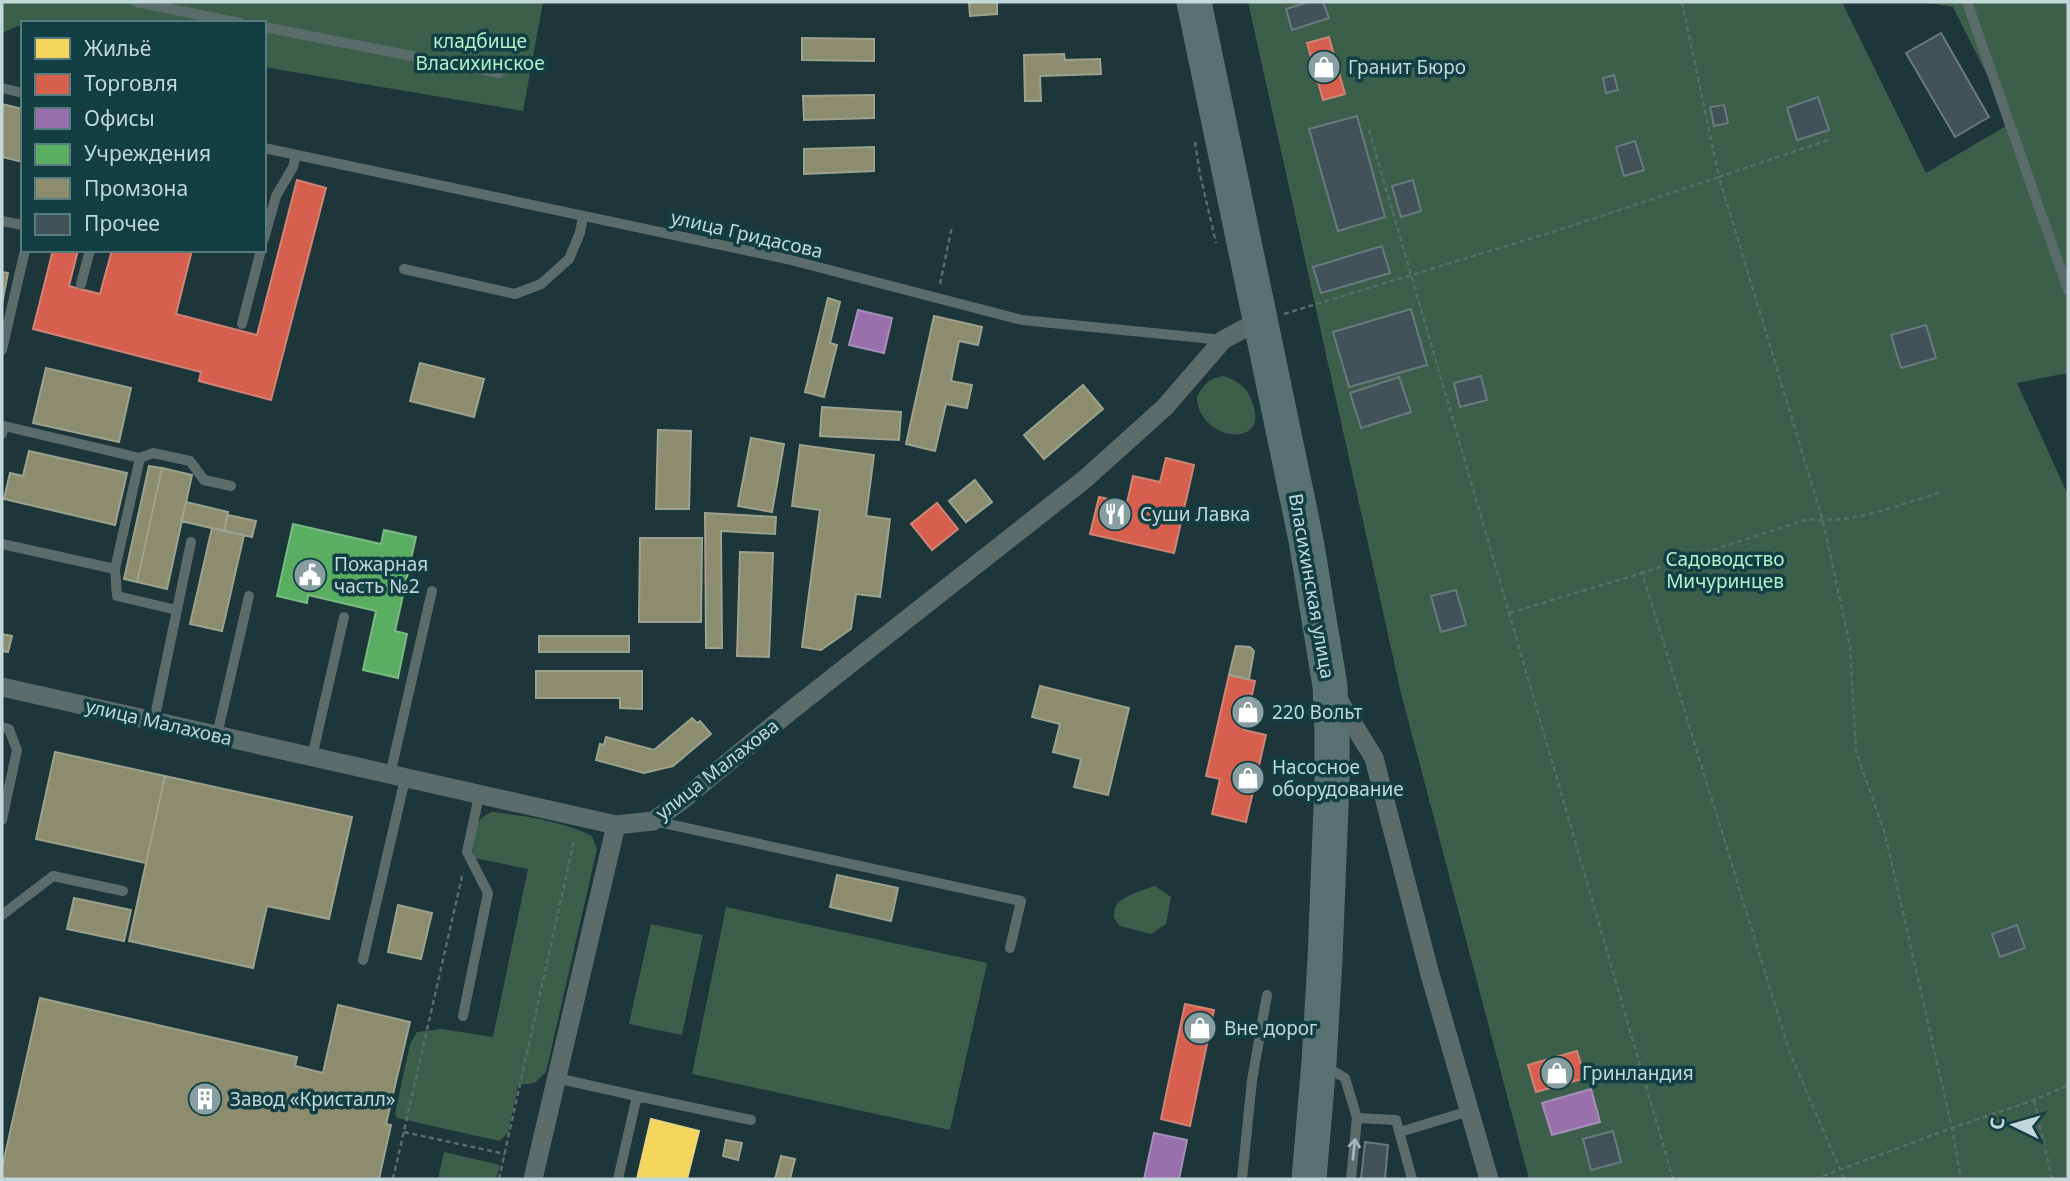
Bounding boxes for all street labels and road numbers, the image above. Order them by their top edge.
street label: улица Гридасова [669,204,825,264]
street label: Власихинская улица [1283,491,1341,681]
street label: улица Малахова [83,692,235,752]
street label: улица Малахова [650,713,784,825]

